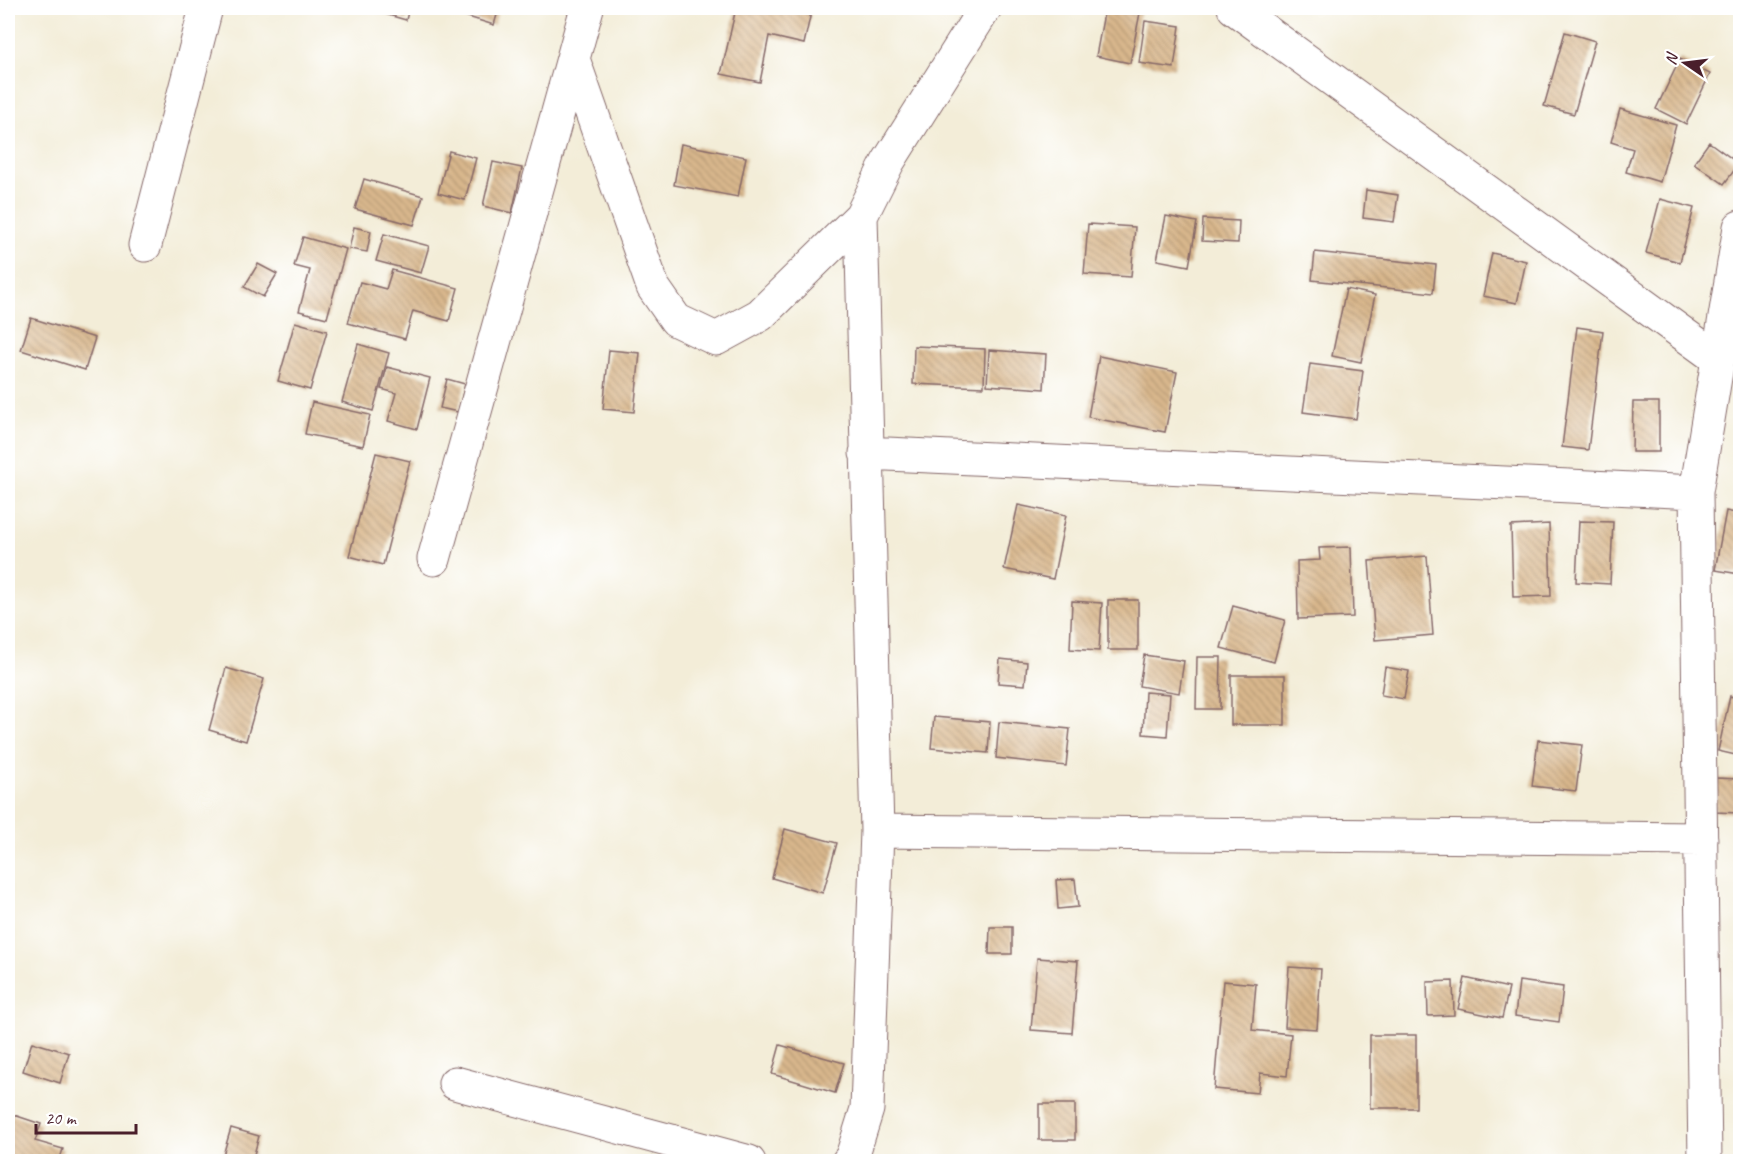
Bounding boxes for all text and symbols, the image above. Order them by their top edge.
north arrow [1655,33,1715,93]
text: N [1661,49,1683,67]
scale bar [36,1097,136,1135]
text: 20 m [45,1107,78,1129]

